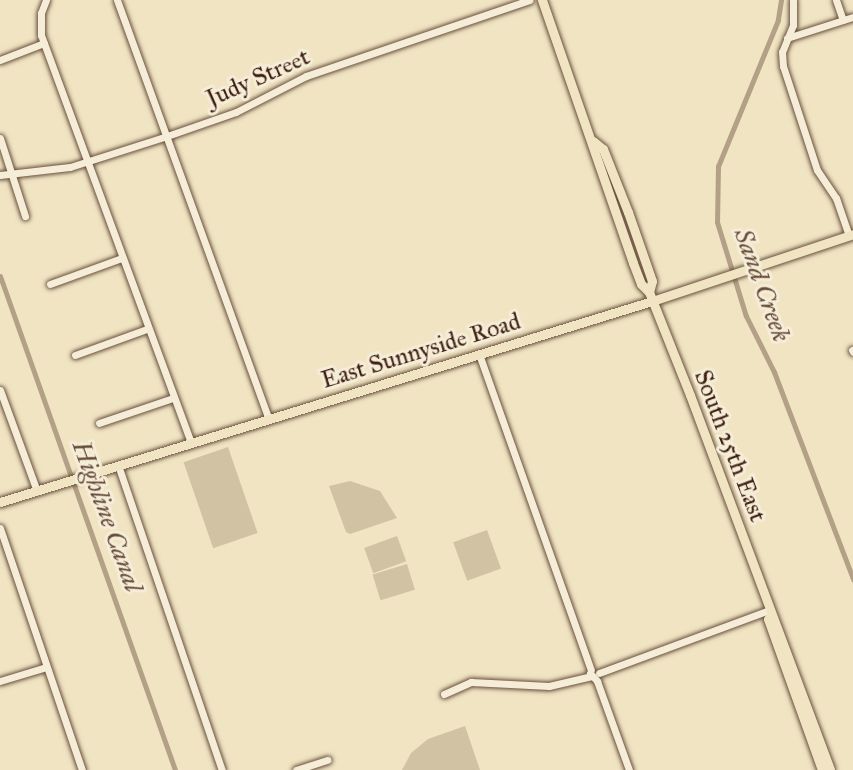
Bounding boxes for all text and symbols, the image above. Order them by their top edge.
street label: Judy Street [202,42,314,114]
water label: Sand Creek [727,224,797,346]
street label: East Sunnyside Road [318,307,524,395]
street label: South 25th East [688,366,772,526]
water label: Highline Canal [65,436,149,596]

